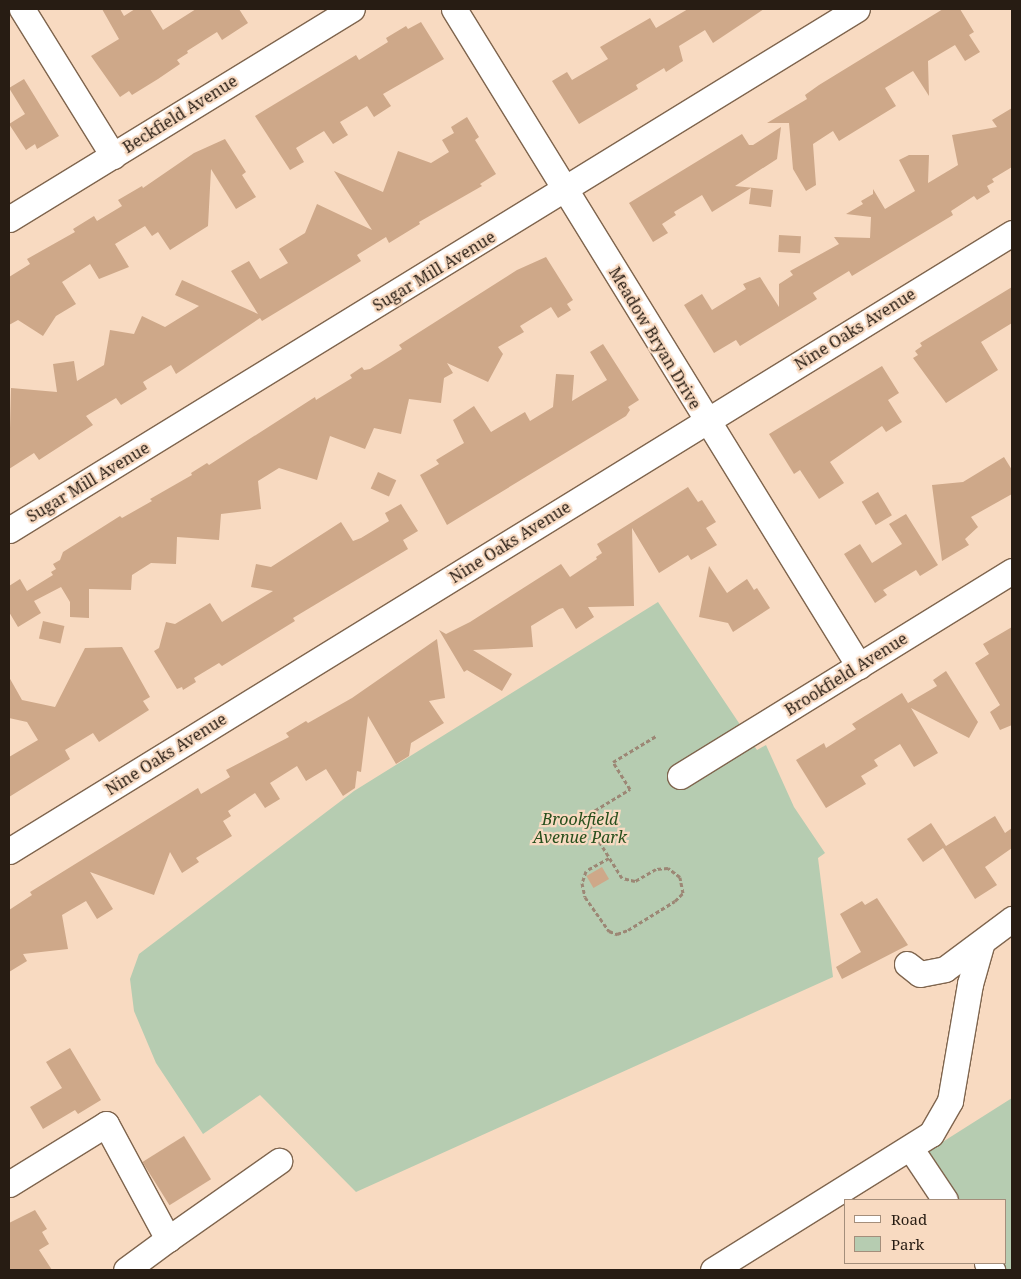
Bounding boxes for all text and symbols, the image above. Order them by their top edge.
street label: Beckfield Avenue [119,71,241,157]
street label: Sugar Mill Avenue [369,227,499,315]
street label: Meadow Bryan Drive [605,264,705,412]
street label: Nine Oaks Avenue [791,284,919,374]
street label: Sugar Mill Avenue [23,438,153,526]
street label: Nine Oaks Avenue [446,497,574,587]
street label: Brookfield Avenue [781,628,911,720]
street label: Nine Oaks Avenue [102,709,230,799]
park label: Brookfield Avenue Park [533,809,627,847]
legend [844,1199,1006,1264]
text: Road [891,1209,927,1229]
text: Park [891,1234,924,1254]

